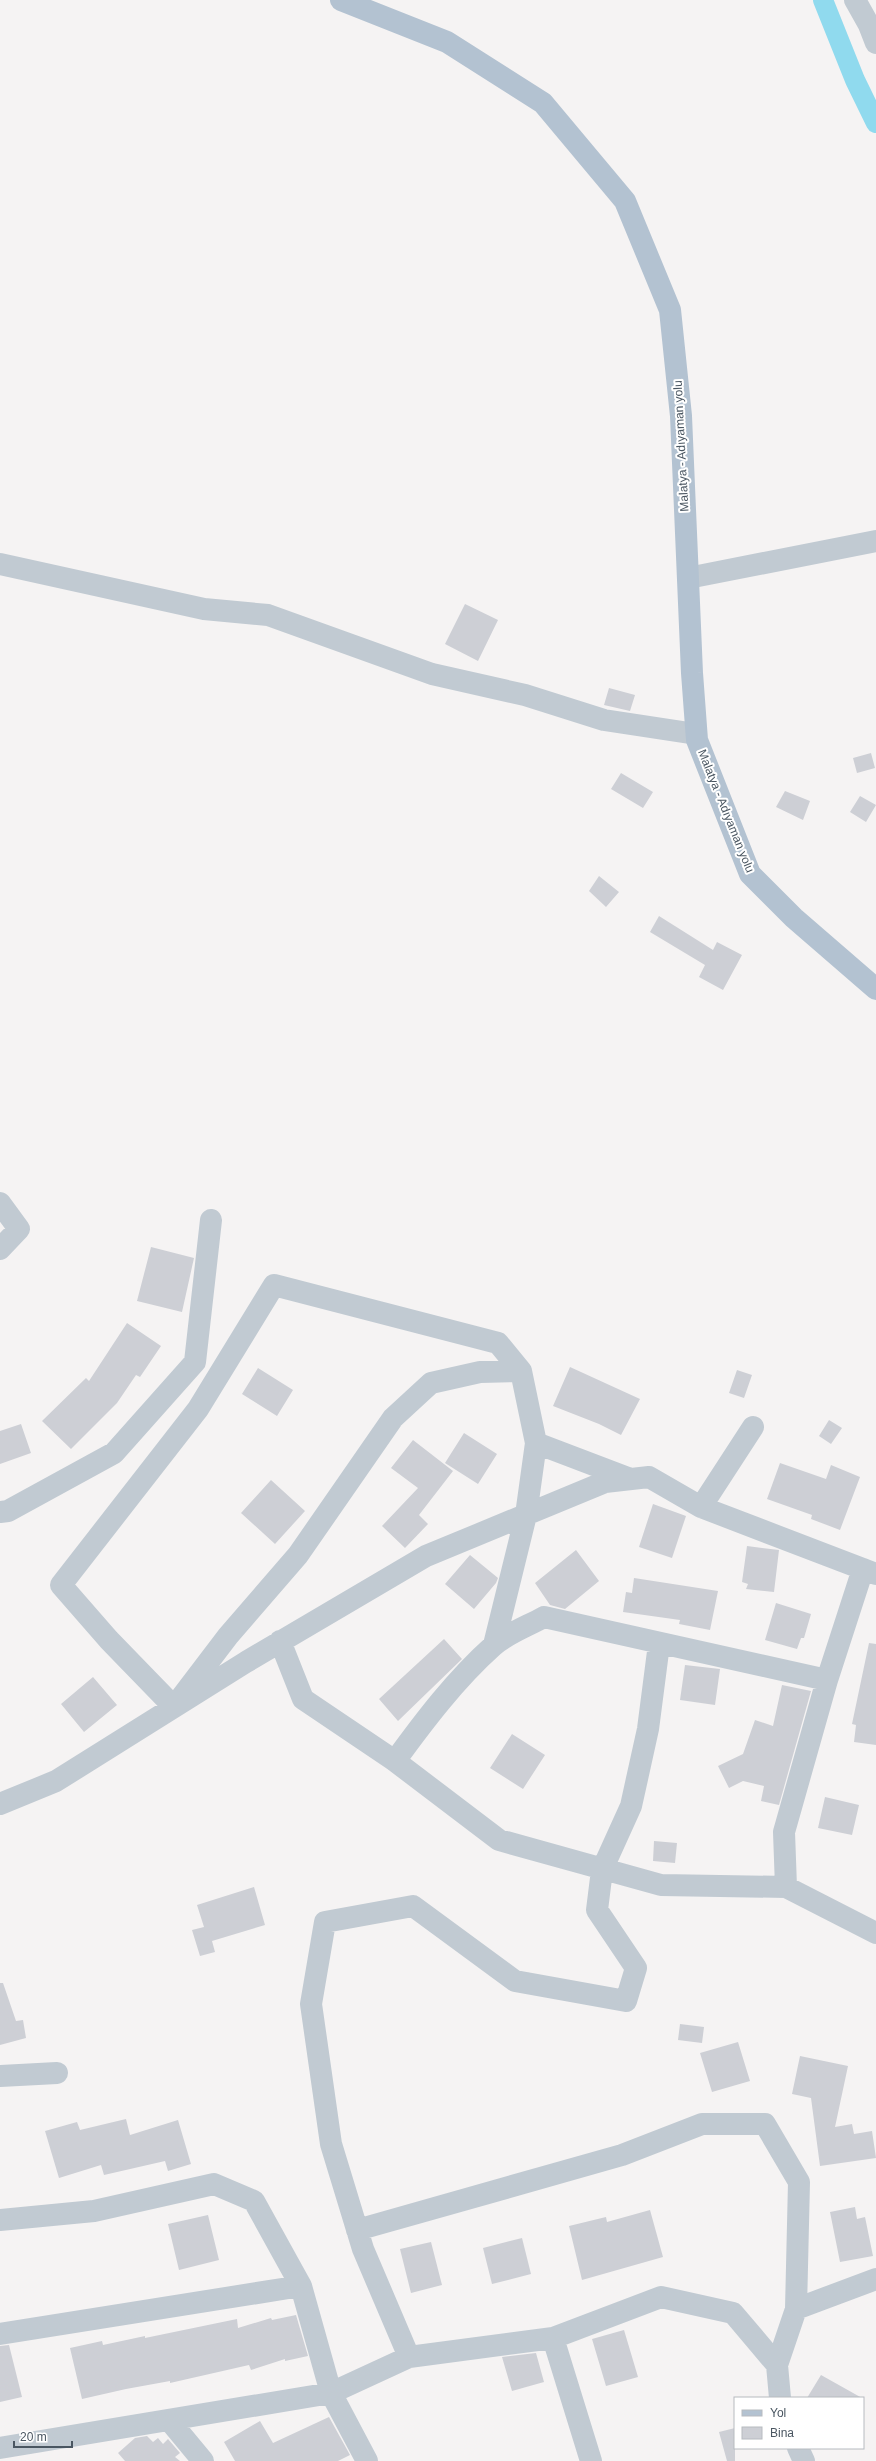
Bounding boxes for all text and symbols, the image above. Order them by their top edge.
street label: Malatya - Adıyaman yolu [671,380,691,512]
street label: Malatya - Adıyaman yolu [695,747,757,875]
legend [734,2397,864,2449]
text: Yol [770,2406,786,2420]
scale bar [14,2423,72,2449]
text: Bina [770,2426,794,2440]
text: 20 m [20,2430,47,2444]

